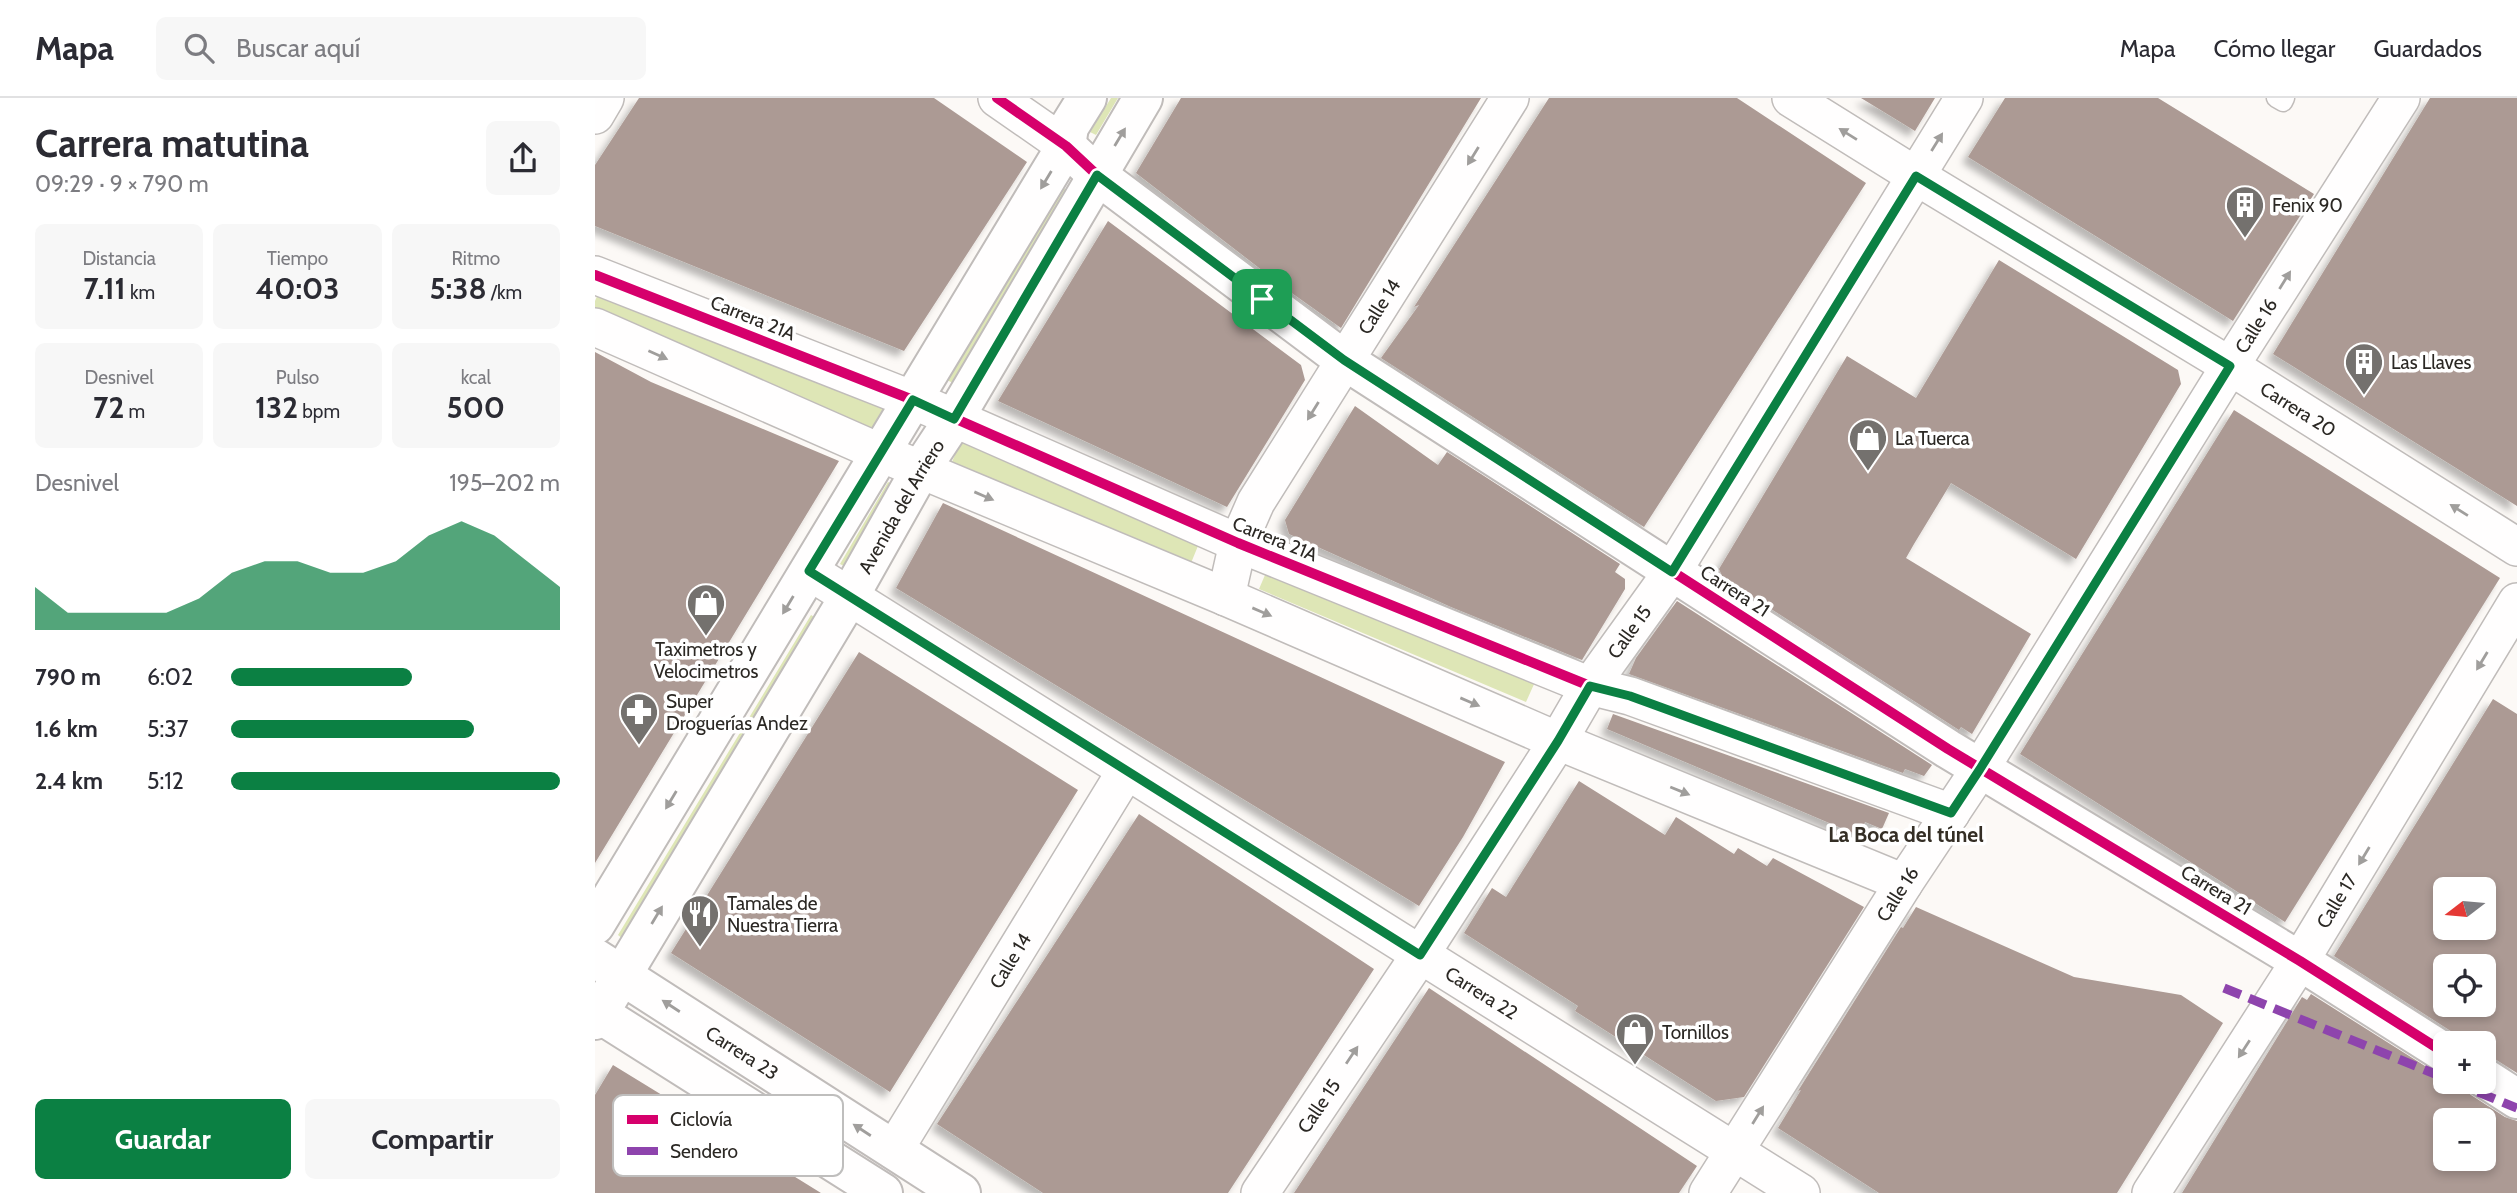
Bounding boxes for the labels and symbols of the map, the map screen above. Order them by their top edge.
one-way arrow [1839,127,1858,140]
one-way arrow [1113,128,1126,147]
one-way arrow [1931,132,1944,151]
one-way arrow [1467,146,1480,165]
one-way arrow [1040,170,1052,189]
building icon: Fenix 90 [2224,184,2266,239]
place label: Fenix 90 [2272,194,2343,217]
pin [1232,269,1292,329]
one-way arrow [2278,271,2291,290]
street label: Calle 14 [1353,275,1405,338]
street label: Carrera 21A [707,291,799,346]
street label: Calle 16 [2230,294,2282,357]
building icon: Las Llaves [2343,341,2385,396]
one-way arrow [647,350,668,361]
place label: Las Llaves [2391,351,2471,374]
street label: Carrera 20 [2256,377,2340,441]
one-way arrow [1306,401,1319,420]
shop icon: La Tuerca [1847,417,1889,472]
place label: La Tuerca [1895,427,1970,450]
street label: Avenida del Arriero [853,435,949,577]
one-way arrow [974,490,995,501]
one-way arrow [2450,504,2469,517]
street label: Carrera 21A [1229,512,1321,567]
street label: Carrera 21 [1696,560,1774,622]
shop icon: Taximetros y Velocimetros [685,582,727,637]
one-way arrow [782,595,795,614]
street label: Calle 15 [1602,600,1656,663]
one-way arrow [1251,607,1272,618]
place label: Taximetros y Velocimetros [654,638,758,683]
one-way arrow [2475,651,2488,670]
place label: Super Droguerías Andez [666,690,808,735]
pharmacy icon: Super Droguerías Andez [618,691,660,746]
one-way arrow [1460,697,1481,708]
one-way arrow [1670,785,1691,796]
one-way arrow [664,790,677,809]
district label: La Boca del túnel [1828,822,1984,847]
one-way arrow [2358,846,2371,865]
street label: Carrera 21 [2177,860,2255,920]
street label: Calle 16 [1871,862,1923,926]
street label: Calle 17 [2311,869,2362,932]
north arrow [2433,877,2495,940]
place label: Tamales de Nuestra Tierra [727,892,838,937]
restaurant icon: Tamales de Nuestra Tierra [679,893,721,948]
one-way arrow [650,906,663,925]
street label: Calle 14 [984,929,1036,993]
street label: Carrera 22 [1441,961,1522,1024]
one-way arrow [662,1000,681,1013]
shop icon: Tornillos [1614,1011,1656,1066]
street label: Carrera 23 [702,1021,783,1084]
place label: Tornillos [1662,1021,1729,1044]
one-way arrow [2238,1039,2251,1058]
one-way arrow [1346,1045,1359,1065]
street label: Calle 15 [1292,1074,1345,1137]
legend [613,1095,843,1176]
one-way arrow [1751,1105,1764,1124]
text: Ciclovía [670,1108,732,1131]
one-way arrow [852,1123,872,1136]
text: Sendero [670,1140,738,1163]

